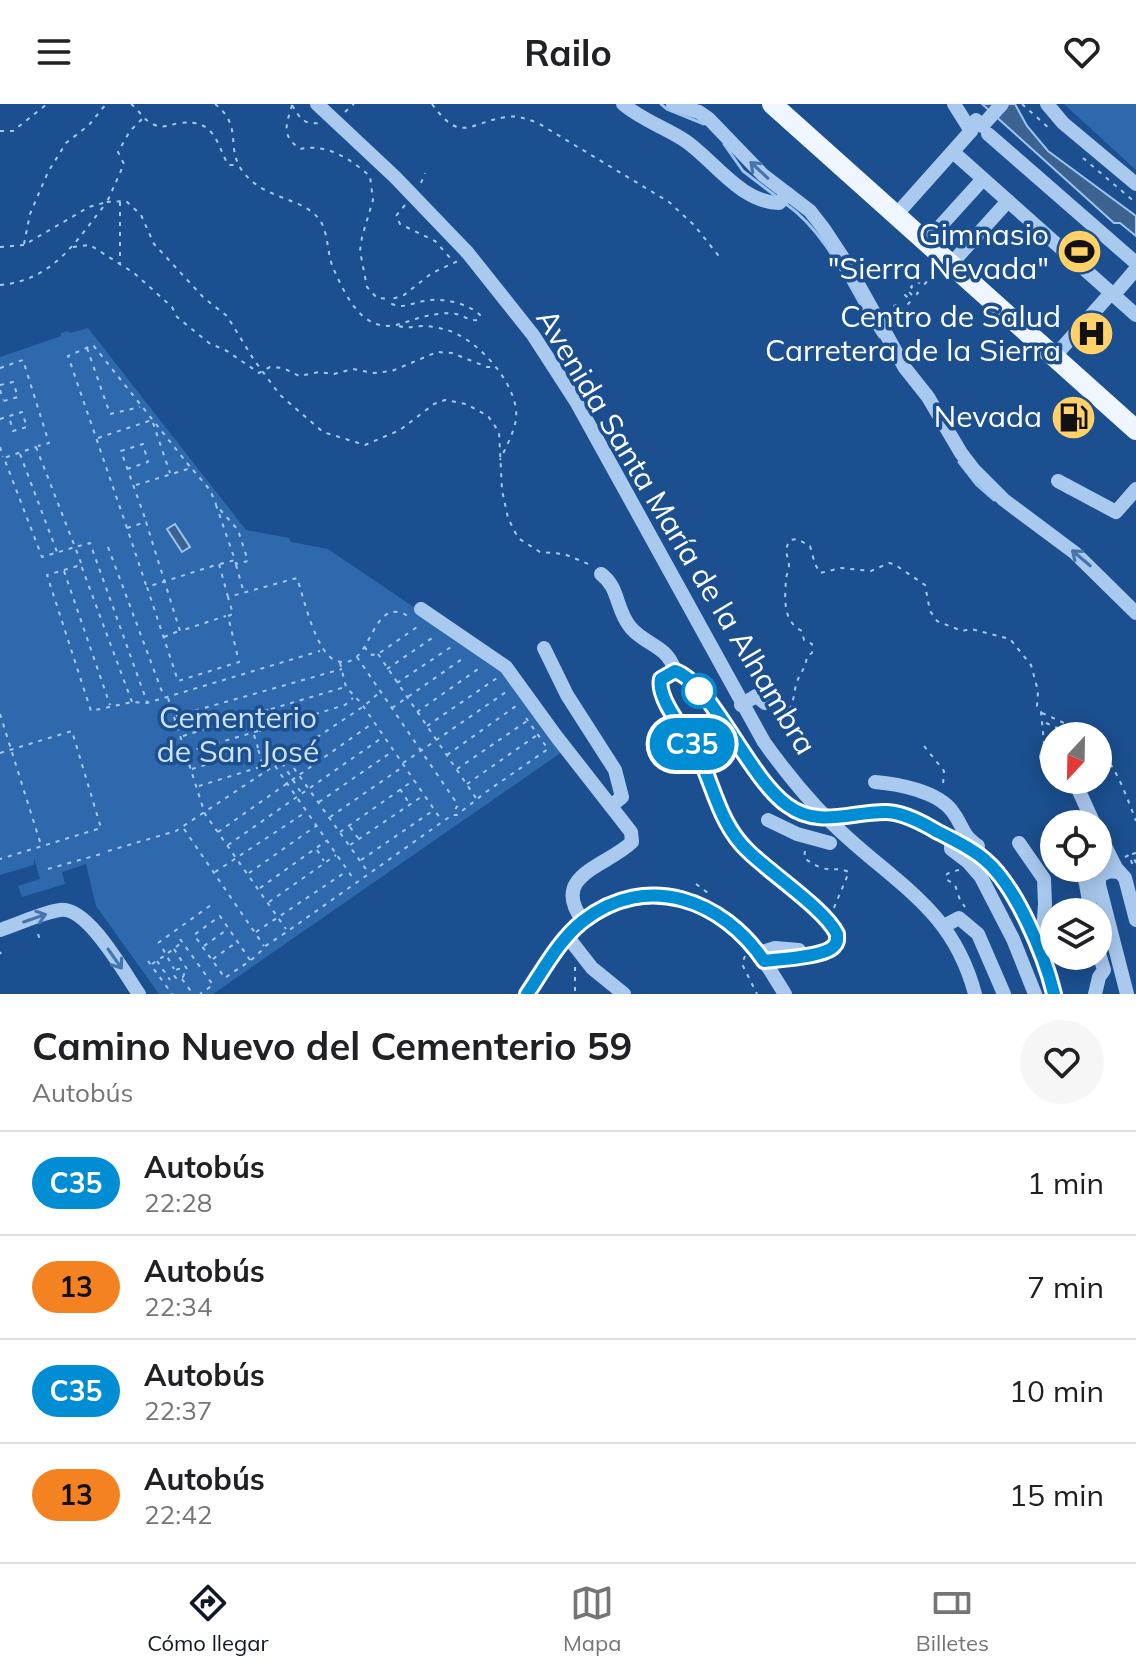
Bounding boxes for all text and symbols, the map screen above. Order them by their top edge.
icon: menu [32,30,76,74]
text: Railo [524,30,612,75]
icon: heart [1060,30,1104,74]
one-way arrow [749,161,769,179]
place label: Gimnasio "Sierra Nevada" [828,215,1049,287]
sports icon: Gimnasio "Sierra Nevada" [1056,228,1104,276]
place label: Centro de Salud Carretera de la Sierra [765,297,1061,369]
street label: Avenida Santa María de la Alhambra [528,302,825,761]
hospital icon: Centro de Salud Carretera de la Sierra [1068,310,1116,358]
fuel station icon: Nevada [1049,393,1097,441]
place label: Nevada [934,397,1042,435]
one-way arrow [1071,549,1091,567]
unlabelled marker [682,674,716,708]
park label: Cementerio de San José [157,698,319,770]
line badge: C35 [646,718,738,770]
north arrow [1040,722,1112,794]
map controls [1040,722,1112,970]
text: C35 [666,726,718,761]
button: locate [1040,810,1112,882]
button: layers [1040,898,1112,970]
one-way arrow [22,910,47,925]
one-way arrow [107,948,123,970]
button: heart [1020,1020,1104,1104]
text: Camino Nuevo del Cementerio 59 [32,1022,632,1070]
text: Autobús [32,1076,133,1109]
text: Autobús [144,1148,265,1186]
text: 1 min [1027,1164,1104,1202]
text: C35 [50,1165,102,1200]
text: 22:28 [144,1186,212,1219]
text: Autobús [144,1252,265,1290]
text: 7 min [1027,1268,1104,1306]
text: 13 [59,1269,93,1304]
text: 22:34 [144,1290,212,1323]
text: Autobús [144,1356,265,1394]
text: 10 min [1009,1372,1104,1410]
text: C35 [50,1373,102,1408]
text: 22:37 [144,1394,212,1427]
text: Autobús [144,1460,265,1498]
text: 15 min [1009,1476,1104,1514]
text: 13 [59,1477,93,1512]
text: 22:42 [144,1498,212,1531]
tab: Cómo llegar [147,1581,269,1657]
tab: Mapa [563,1581,621,1657]
tab: Billetes [916,1581,989,1657]

